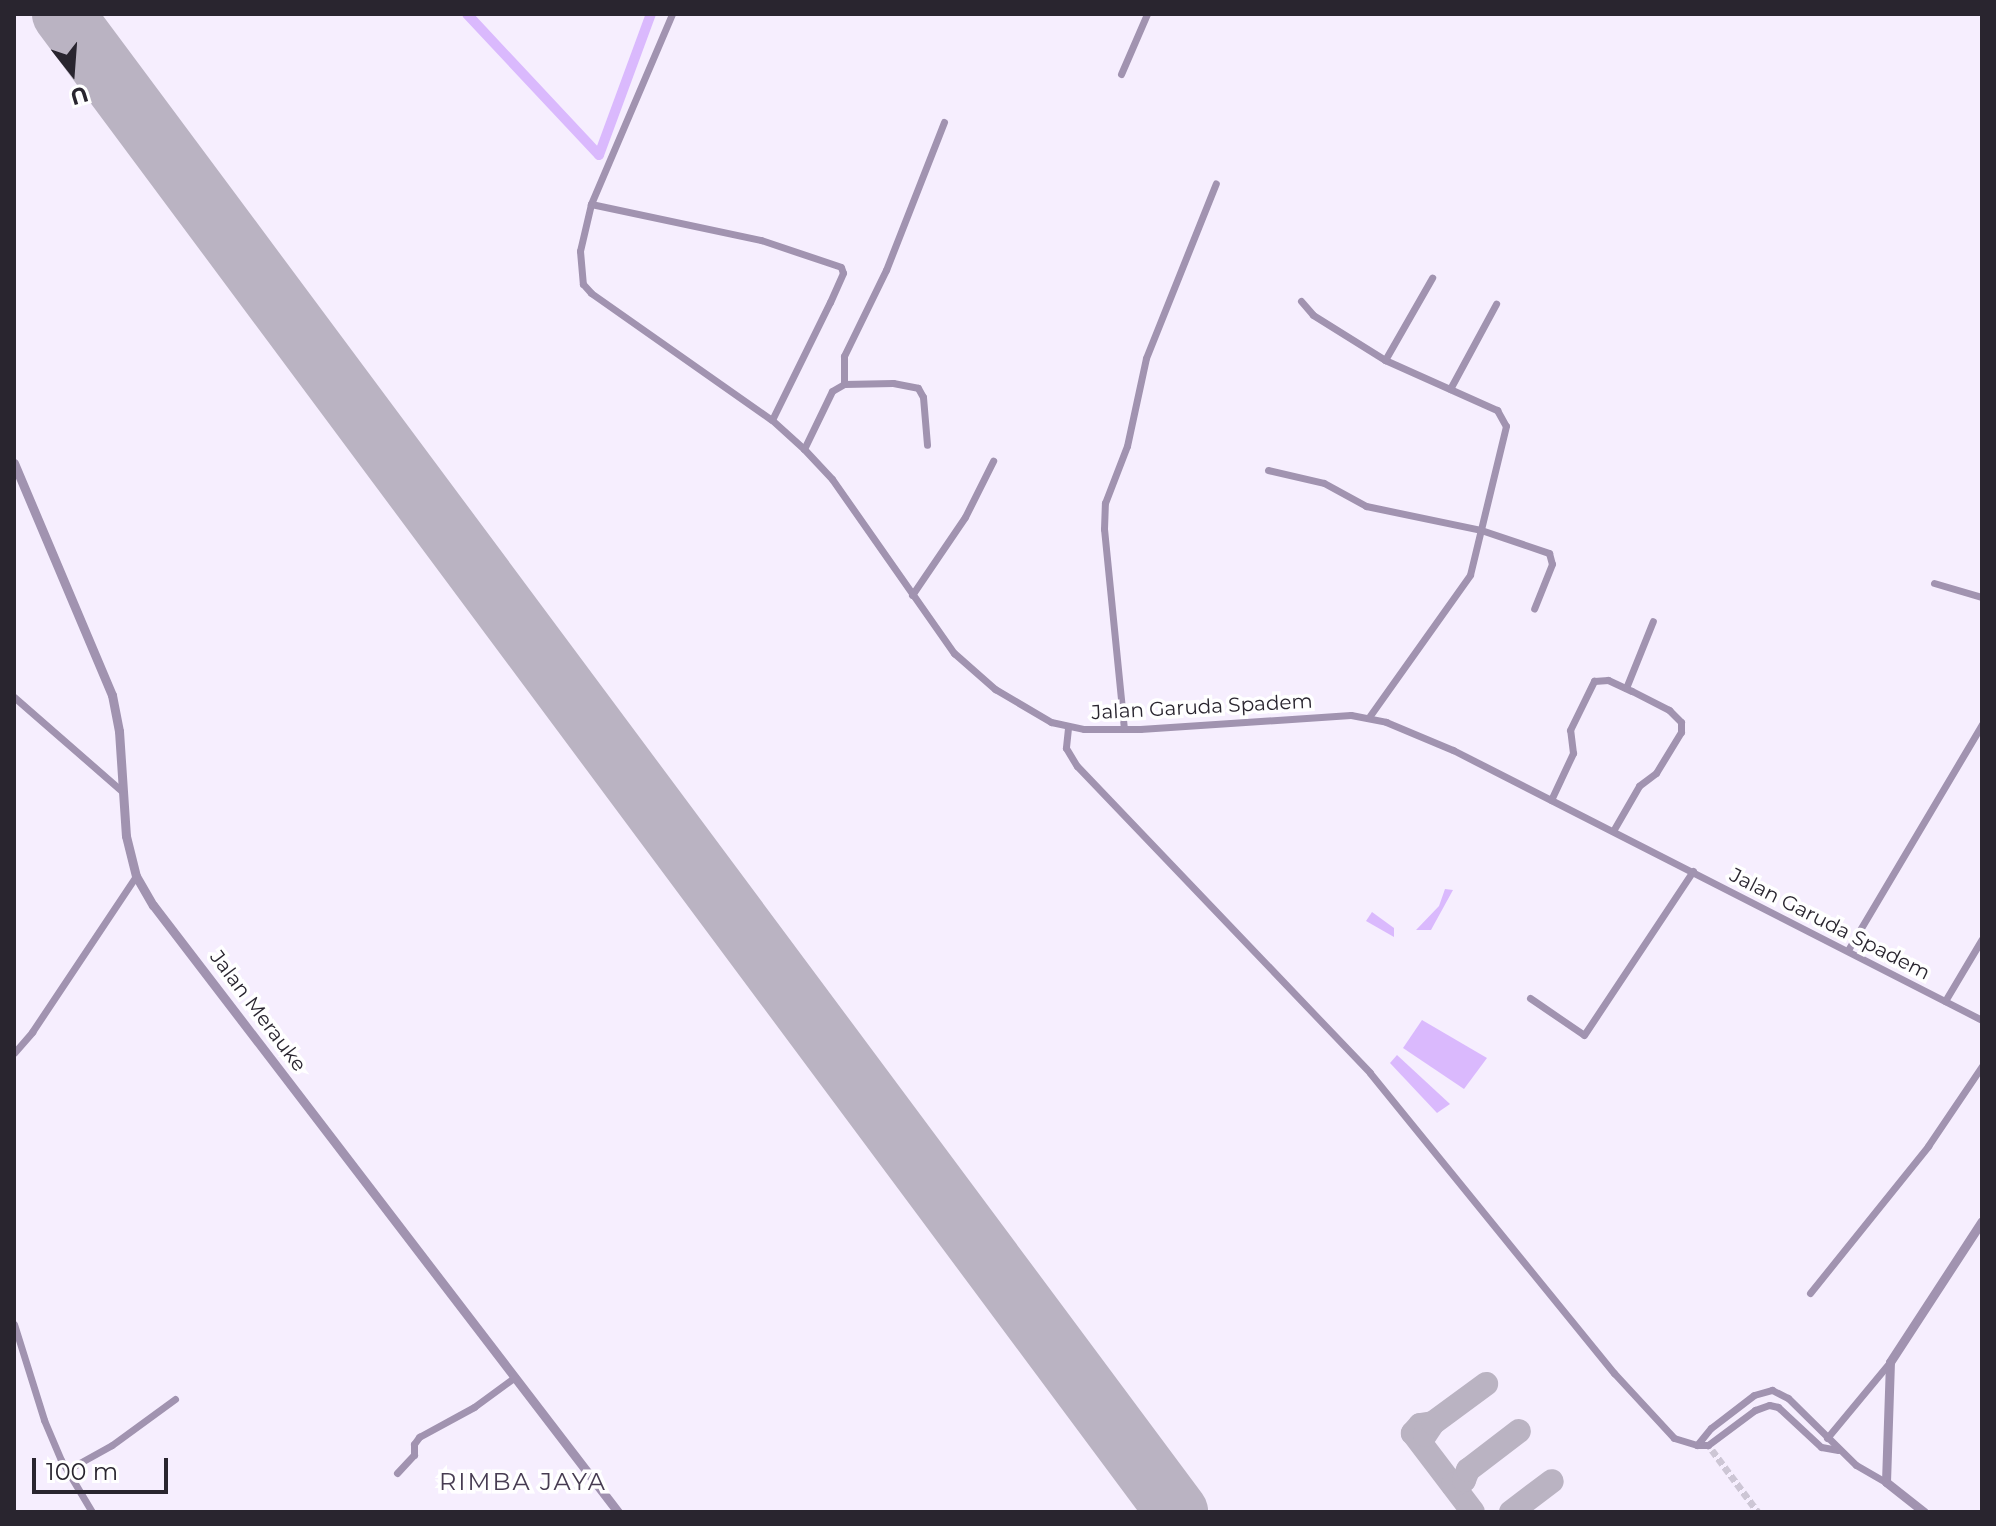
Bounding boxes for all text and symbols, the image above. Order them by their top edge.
north arrow [32,32,112,112]
text: U [67,80,91,111]
street label: Jalan Garuda Spadem [1091,689,1313,725]
street label: Jalan Garuda Spadem [1726,863,1934,985]
street label: Jalan Merauke [205,946,311,1076]
scale bar [36,1442,172,1492]
text: 100 m [46,1457,118,1486]
district label: RIMBA JAYA [439,1468,607,1496]

